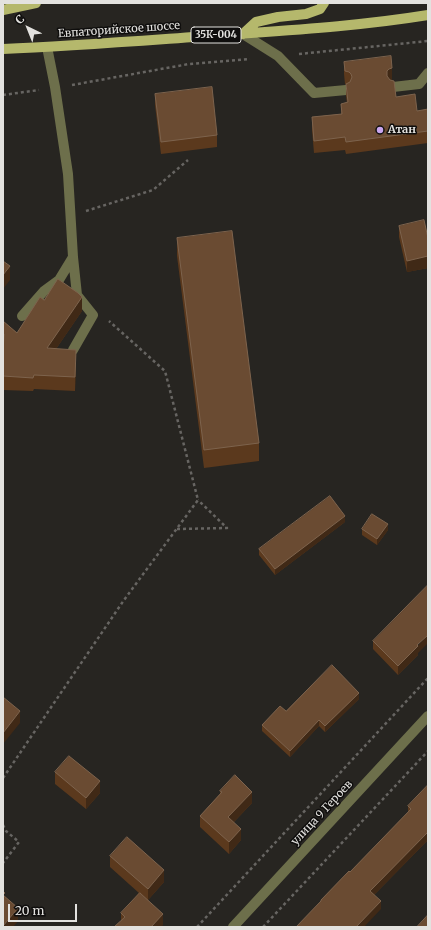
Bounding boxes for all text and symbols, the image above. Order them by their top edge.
north arrow [8,8,48,48]
text: С [12,12,27,27]
street label: Евпаторийское шоссе [57,19,181,41]
road number: 35К-004 [191,27,241,43]
place label: Атан [388,123,416,137]
marker: Атан [375,125,385,135]
street label: улица 9 Героев [289,778,355,848]
scale bar [10,896,79,922]
text: 20 m [15,903,44,918]

